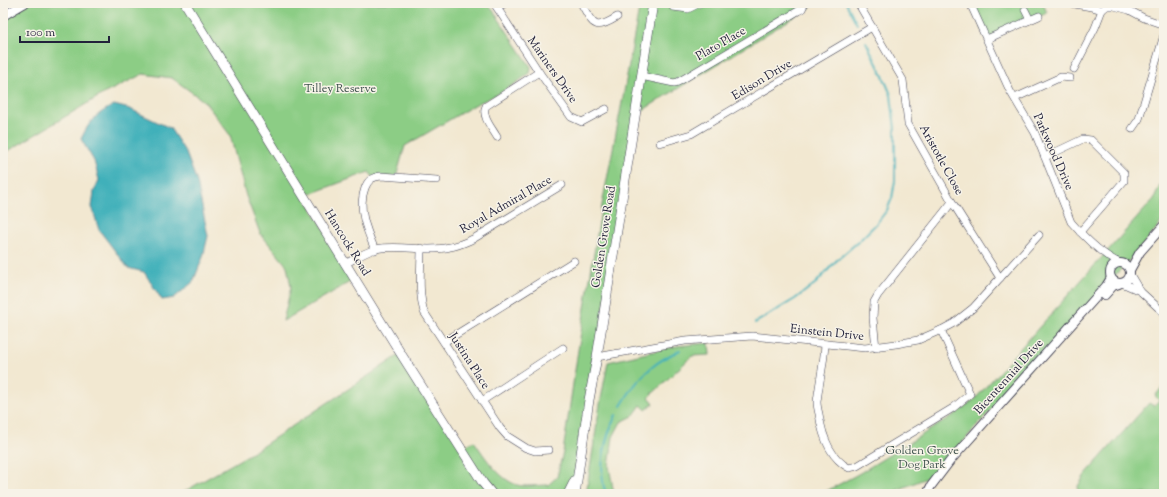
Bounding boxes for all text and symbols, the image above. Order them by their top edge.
scale bar [20,18,109,44]
street label: Plato Place [693,22,750,66]
text: 100 m [26,24,55,42]
street label: Mariners Drive [522,33,582,107]
street label: Edison Drive [729,55,796,105]
park label: Tilley Reserve [304,80,376,98]
street label: Parkwood Drive [1028,111,1078,194]
street label: Aristotle Close [914,122,968,199]
street label: Royal Admiral Place [457,171,556,239]
street label: Golden Grove Road [587,184,621,289]
street label: Hancock Road [319,206,375,280]
street label: Einstein Drive [789,320,865,346]
street label: Justina Place [443,328,494,393]
street label: Bicentennial Drive [970,335,1048,419]
park label: Golden Grove Dog Park [885,442,959,474]

